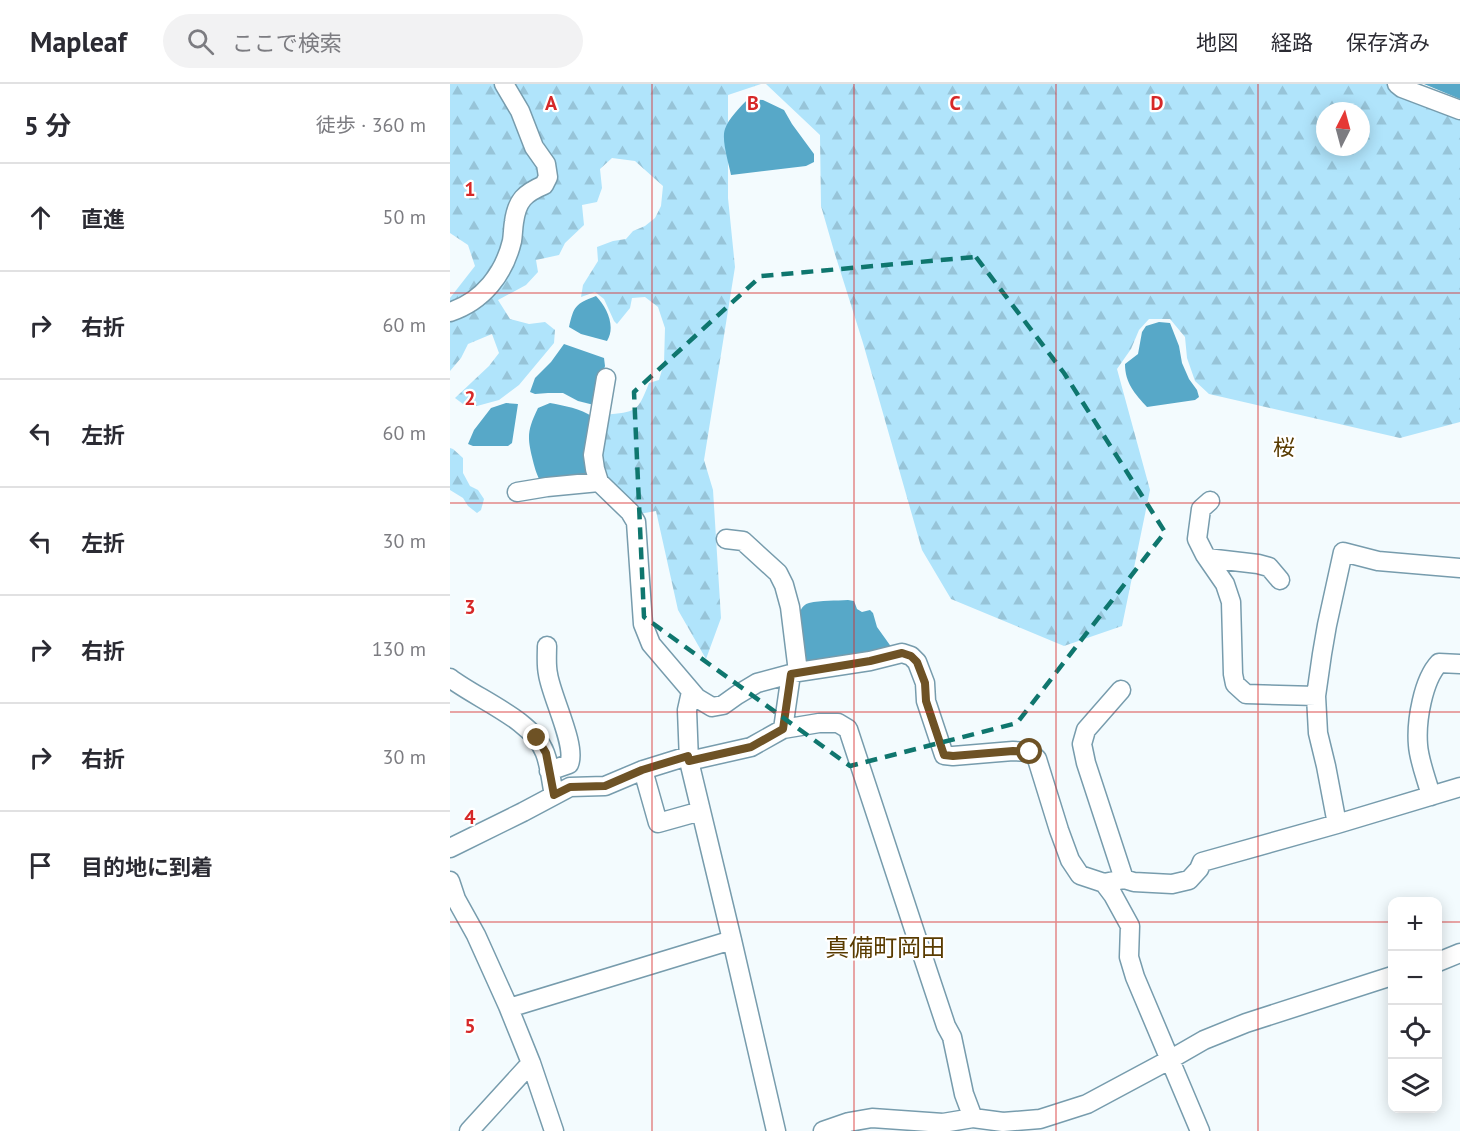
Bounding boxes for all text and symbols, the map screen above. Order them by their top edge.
search box [163,14,583,68]
text: Mapleaf [30,23,127,60]
icon: search [184,25,217,58]
text: ここで検索 [232,29,342,57]
text: 地図 [1196,29,1238,56]
text: 経路 [1271,29,1313,56]
text: 保存済み [1346,29,1430,56]
text: A [545,90,558,116]
text: B [747,90,759,116]
text: C [949,90,961,116]
text: D [1151,90,1164,116]
north arrow [1316,102,1370,156]
text: 5 分 [24,109,71,142]
text: 徒歩 · 360 m [316,112,426,138]
text: 1 [464,176,476,202]
icon: ahead [24,201,57,234]
text: 50 m [383,204,426,230]
text: 直進 [81,205,125,233]
icon: right [24,309,57,342]
text: 60 m [383,312,426,338]
text: 右折 [81,313,125,341]
text: 2 [464,385,476,411]
icon: left [24,417,57,450]
text: 60 m [383,420,426,446]
text: 左折 [81,421,125,449]
district label: 桜 [1273,433,1295,461]
icon: left [24,525,57,558]
text: 30 m [383,528,426,554]
text: 左折 [81,529,125,557]
text: 3 [464,594,476,620]
icon: right [24,633,57,666]
text: 130 m [372,636,426,662]
text: 右折 [81,637,125,665]
route end [523,724,549,750]
route start [1016,738,1042,764]
icon: right [24,741,57,774]
text: 30 m [383,744,426,770]
text: 右折 [81,745,125,773]
text: 4 [464,804,476,830]
icon: arrive [24,849,57,882]
text: 目的地に到着 [81,853,213,881]
map controls [1388,897,1442,1113]
button: + [1388,897,1442,951]
district label: 真備町岡田 [825,932,945,963]
button: − [1388,951,1442,1005]
button: locate [1388,1005,1442,1059]
text: 5 [464,1013,476,1039]
button: layers [1388,1059,1442,1113]

